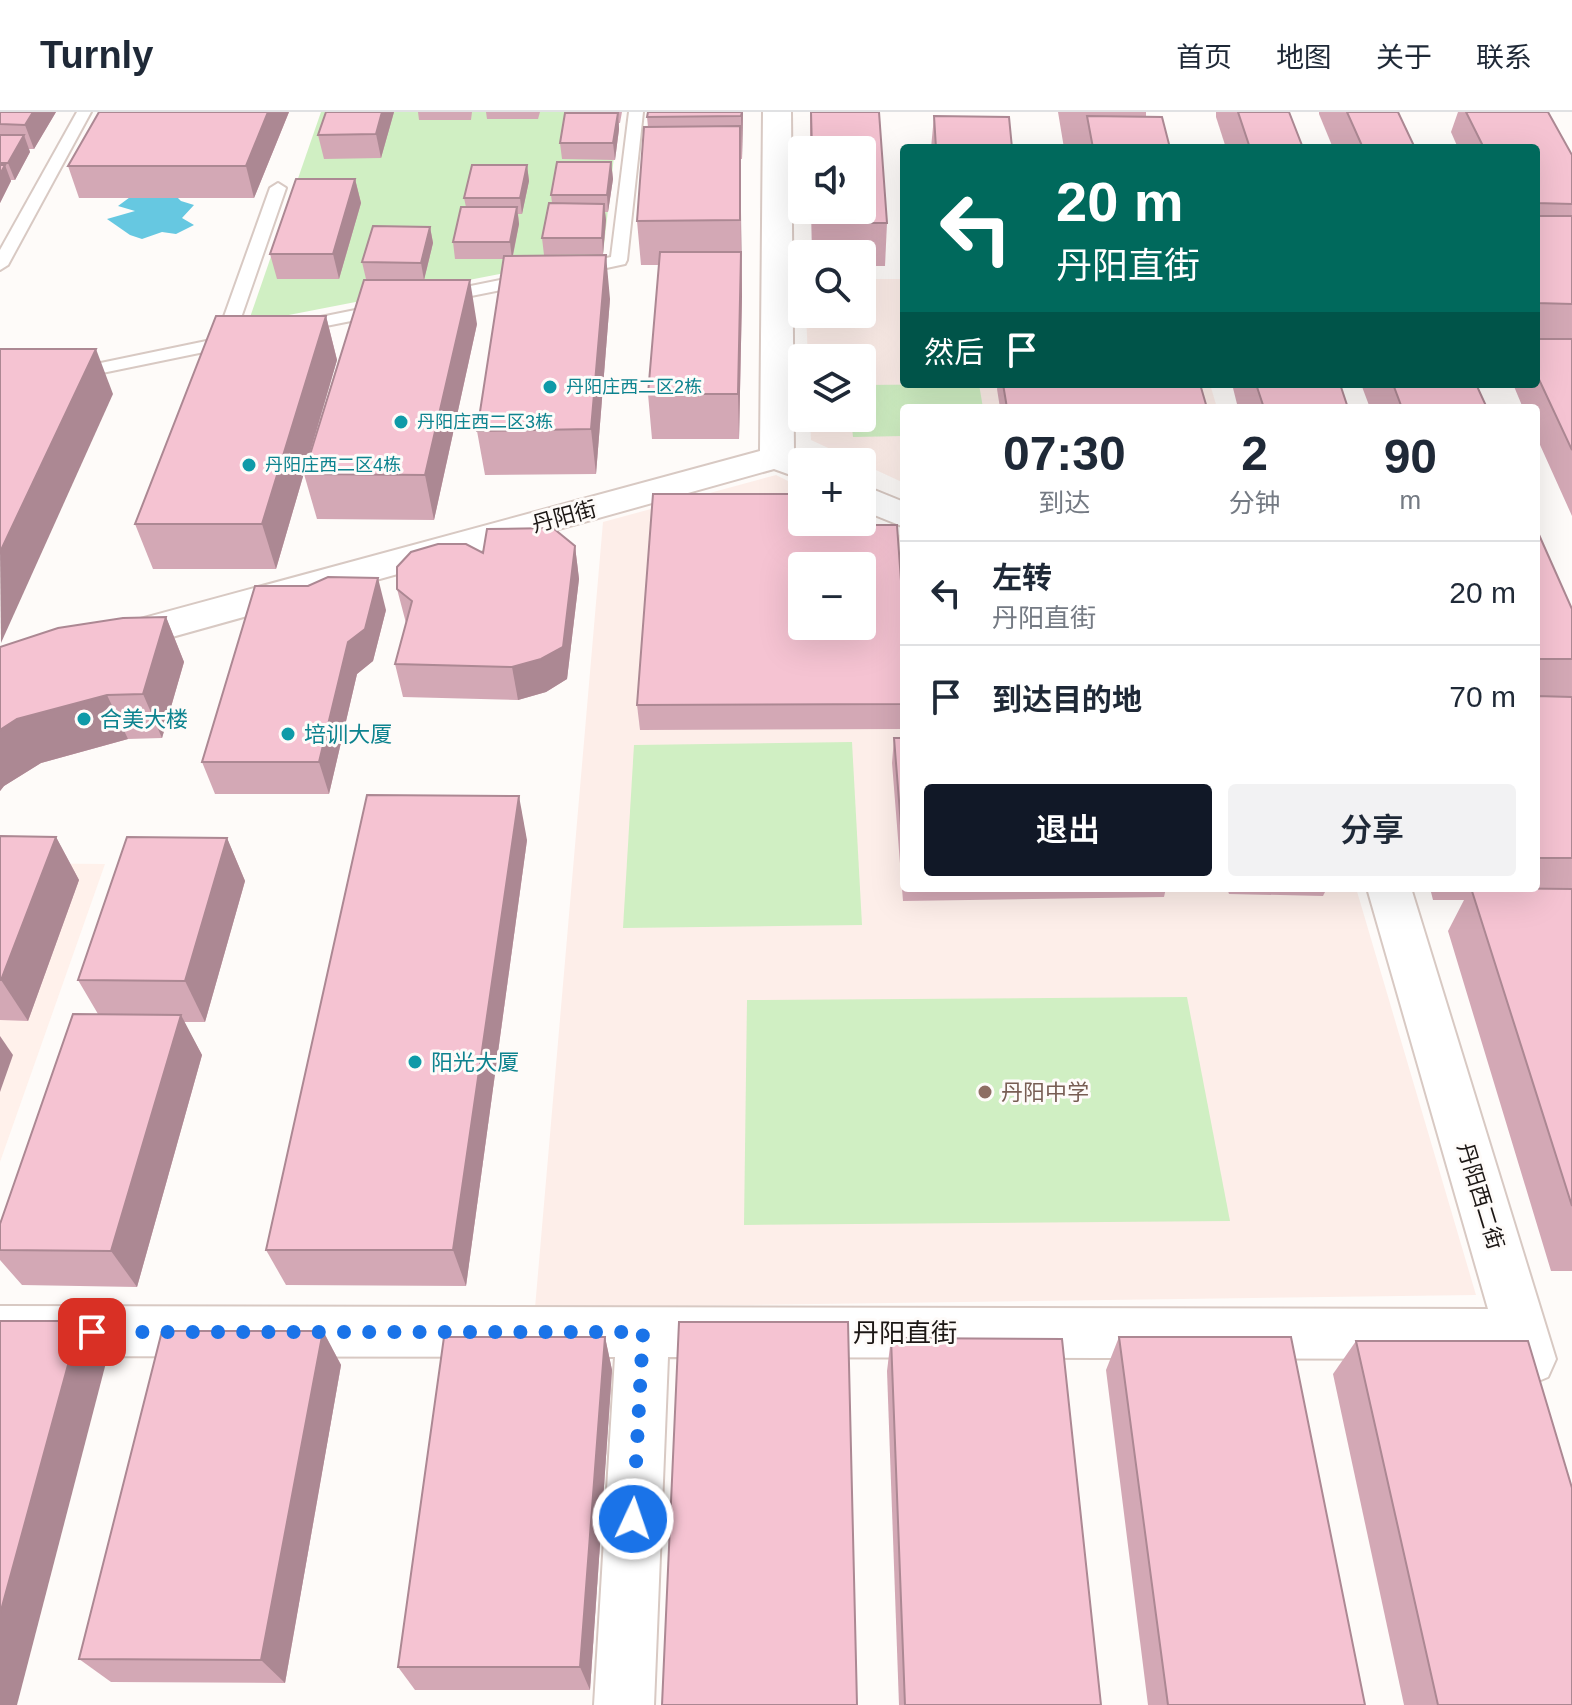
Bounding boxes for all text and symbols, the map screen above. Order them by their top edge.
text: Turnly [40,34,153,76]
text: 首页 [1176,42,1232,73]
text: 地图 [1276,42,1332,73]
text: 关于 [1376,42,1432,73]
text: 联系 [1476,42,1532,73]
map controls [788,136,876,640]
button: sound [788,136,876,224]
text: 20 m [1056,170,1184,233]
icon: left [924,176,1028,280]
button: search [788,240,876,328]
text: 丹阳直街 [1056,245,1200,286]
icon: arrive [1000,328,1044,372]
text: 然后 [924,336,984,369]
button: layers [788,344,876,432]
place label: 丹阳庄西二区2栋 [566,377,702,397]
marker: 丹阳庄西二区2栋 [541,378,559,396]
place label: 丹阳庄西二区3栋 [417,412,553,432]
marker: 丹阳庄西二区3栋 [392,413,410,431]
text: 07:30 [1003,427,1126,480]
text: 2 [1241,427,1268,480]
text: 90 [1384,430,1437,483]
button: + [788,448,876,536]
place label: 丹阳庄西二区4栋 [265,455,401,475]
marker: 丹阳庄西二区4栋 [240,456,258,474]
text: m [1400,485,1421,515]
text: 到达 [1038,488,1090,518]
text: 分钟 [1229,488,1281,518]
street label: 丹阳街 [529,496,599,537]
button: − [788,552,876,640]
text: 左转 [992,561,1052,594]
icon: left [924,571,968,615]
text: 20 m [1449,576,1516,609]
text: 丹阳直街 [992,603,1096,633]
icon: arrive [924,675,968,719]
text: 70 m [1449,680,1516,713]
text: 到达目的地 [992,683,1142,716]
place label: 合美大楼 [100,707,188,732]
marker: 合美大楼 [75,710,93,728]
place label: 培训大厦 [304,722,392,747]
marker: 培训大厦 [279,725,297,743]
button: 退出 [924,784,1212,876]
button: 分享 [1228,784,1516,876]
place label: 阳光大厦 [431,1050,519,1075]
marker: 阳光大厦 [406,1053,424,1071]
place label: 丹阳中学 [1001,1080,1089,1105]
marker: 丹阳中学 [976,1083,994,1101]
street label: 丹阳西二街 [1452,1140,1509,1252]
pin [58,1298,126,1366]
icon: arrive [70,1310,114,1354]
street label: 丹阳直街 [853,1318,957,1348]
position arrow [591,1477,675,1561]

